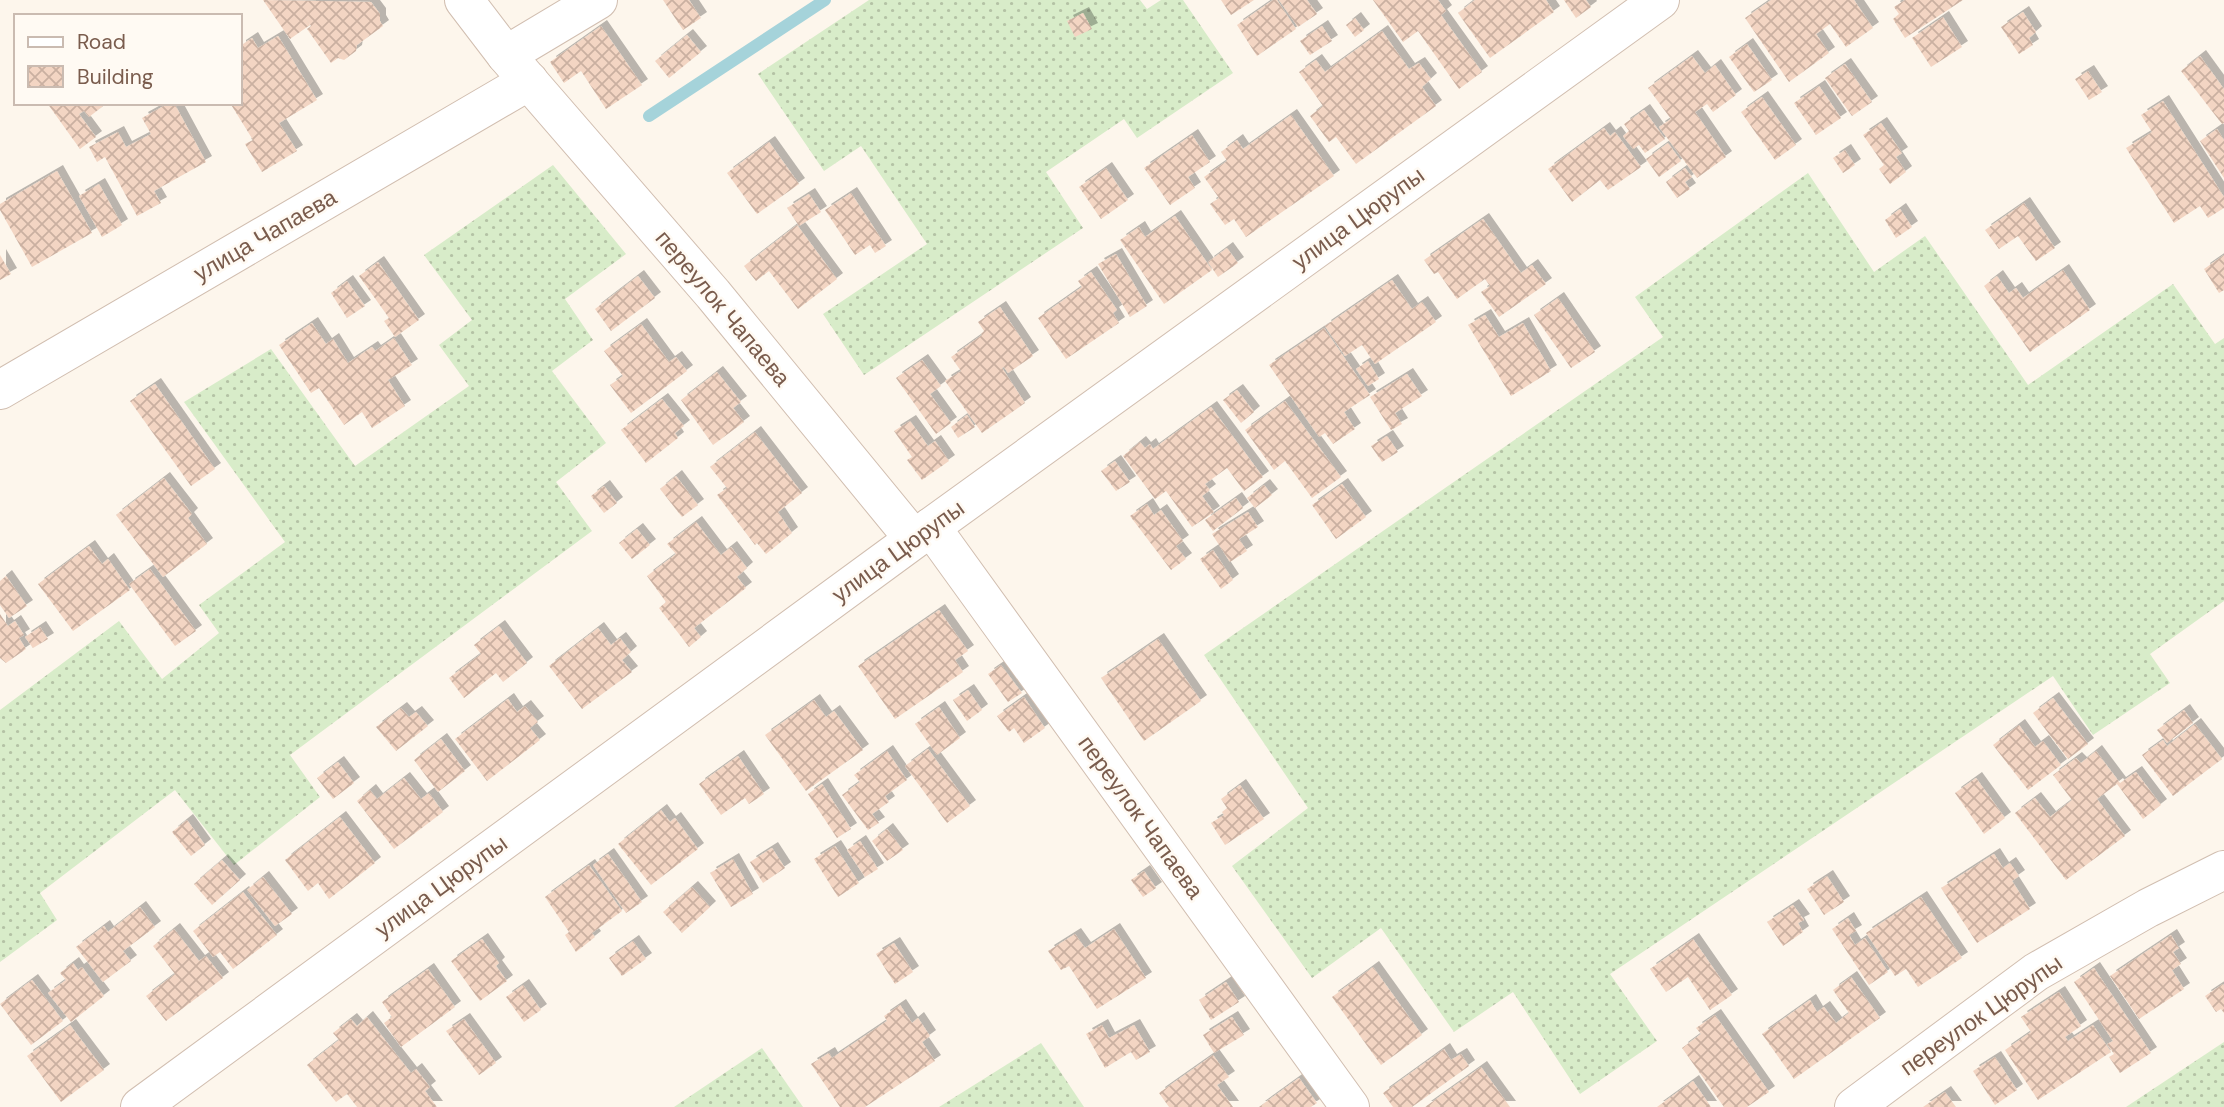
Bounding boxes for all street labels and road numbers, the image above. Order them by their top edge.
street label: улица Цюрупы [1286,160,1430,276]
street label: улица Чапаева [188,182,342,288]
street label: переулок Чапаева [649,224,797,393]
street label: улица Цюрупы [826,493,970,609]
street label: переулок Чапаева [1072,729,1211,905]
street label: улица Цюрупы [369,828,513,944]
street label: переулок Цюрупы [1894,948,2068,1082]

